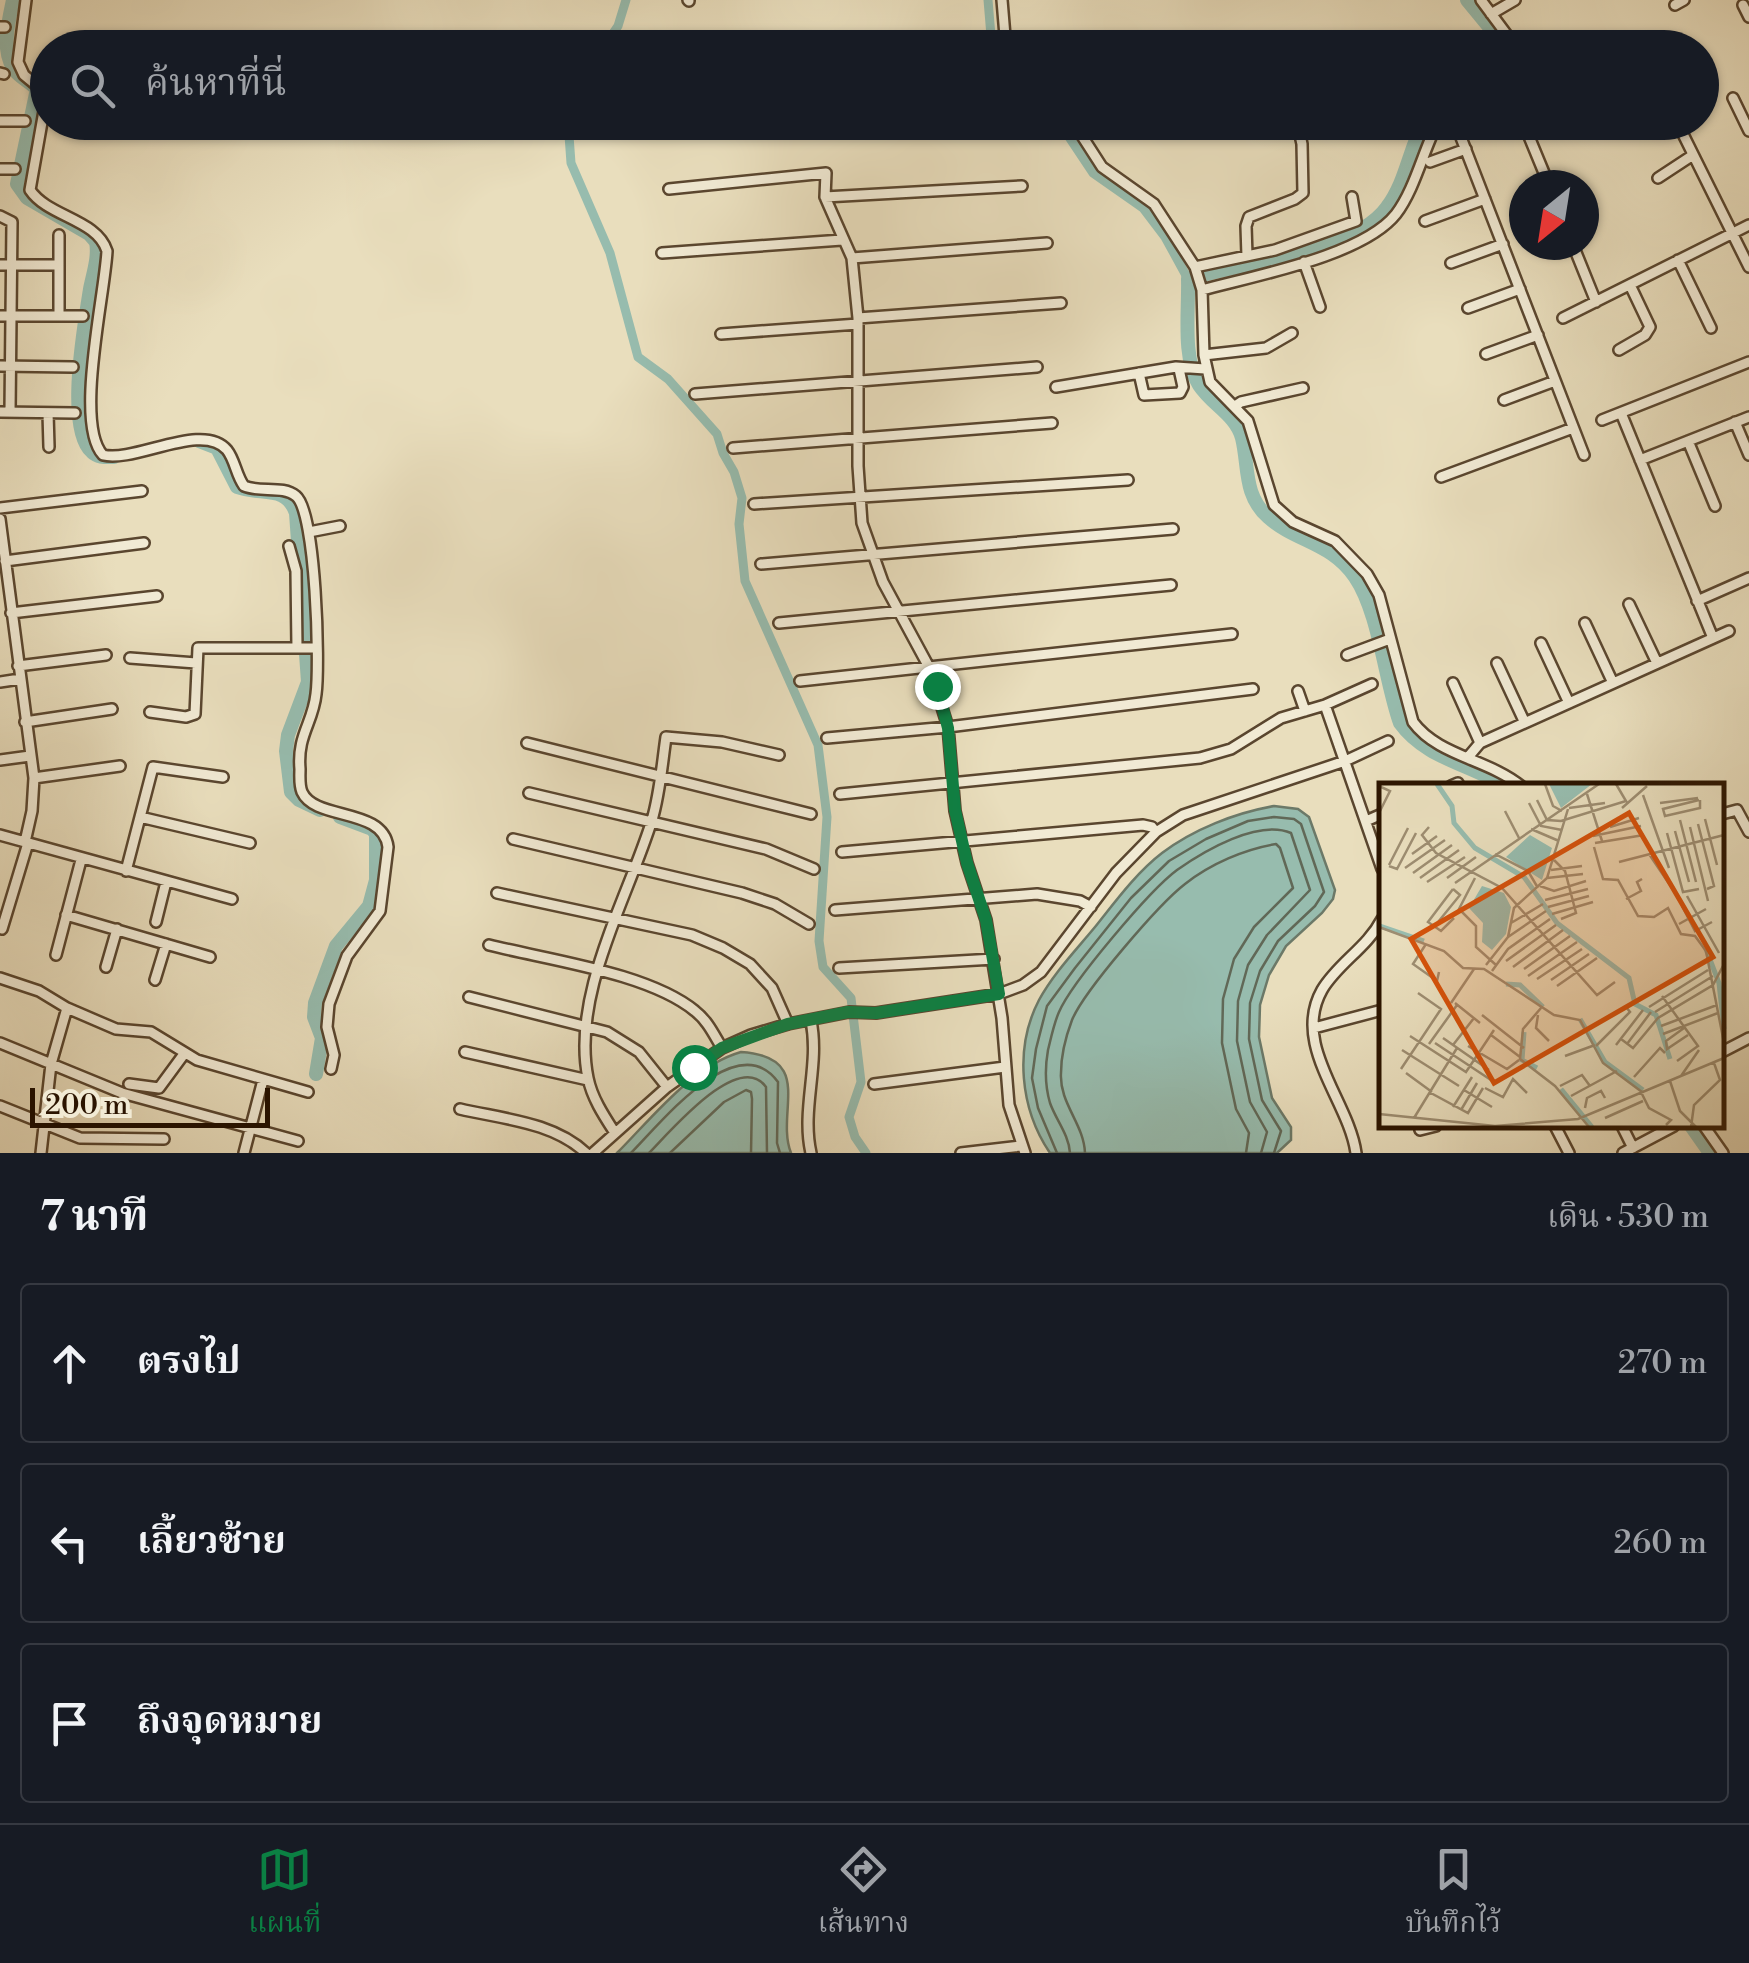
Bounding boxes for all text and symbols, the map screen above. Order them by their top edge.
search box [30,30,1719,140]
icon: search [65,58,120,113]
text: ค้นหาที่นี่ [145,60,286,107]
north arrow [1509,170,1599,260]
route end [915,664,961,710]
inset map [1379,783,1724,1128]
route start [672,1045,718,1091]
scale bar [30,1083,270,1128]
text: 200 m [45,1088,128,1123]
text: 7 นาที [40,1191,148,1244]
text: เดิน · 530 m [1547,1197,1709,1237]
icon: ahead [42,1336,97,1391]
text: ตรงไป [137,1338,241,1385]
text: 270 m [1618,1343,1707,1383]
icon: left [42,1516,97,1571]
text: เลี้ยวซ้าย [137,1518,286,1565]
text: 260 m [1614,1523,1707,1563]
icon: arrive [42,1696,97,1751]
text: ถึงจุดหมาย [137,1698,322,1745]
tab: แผนที่ [248,1842,322,1947]
tab: เส้นทาง [818,1842,909,1947]
tab: บันทึกไว้ [1405,1842,1501,1947]

